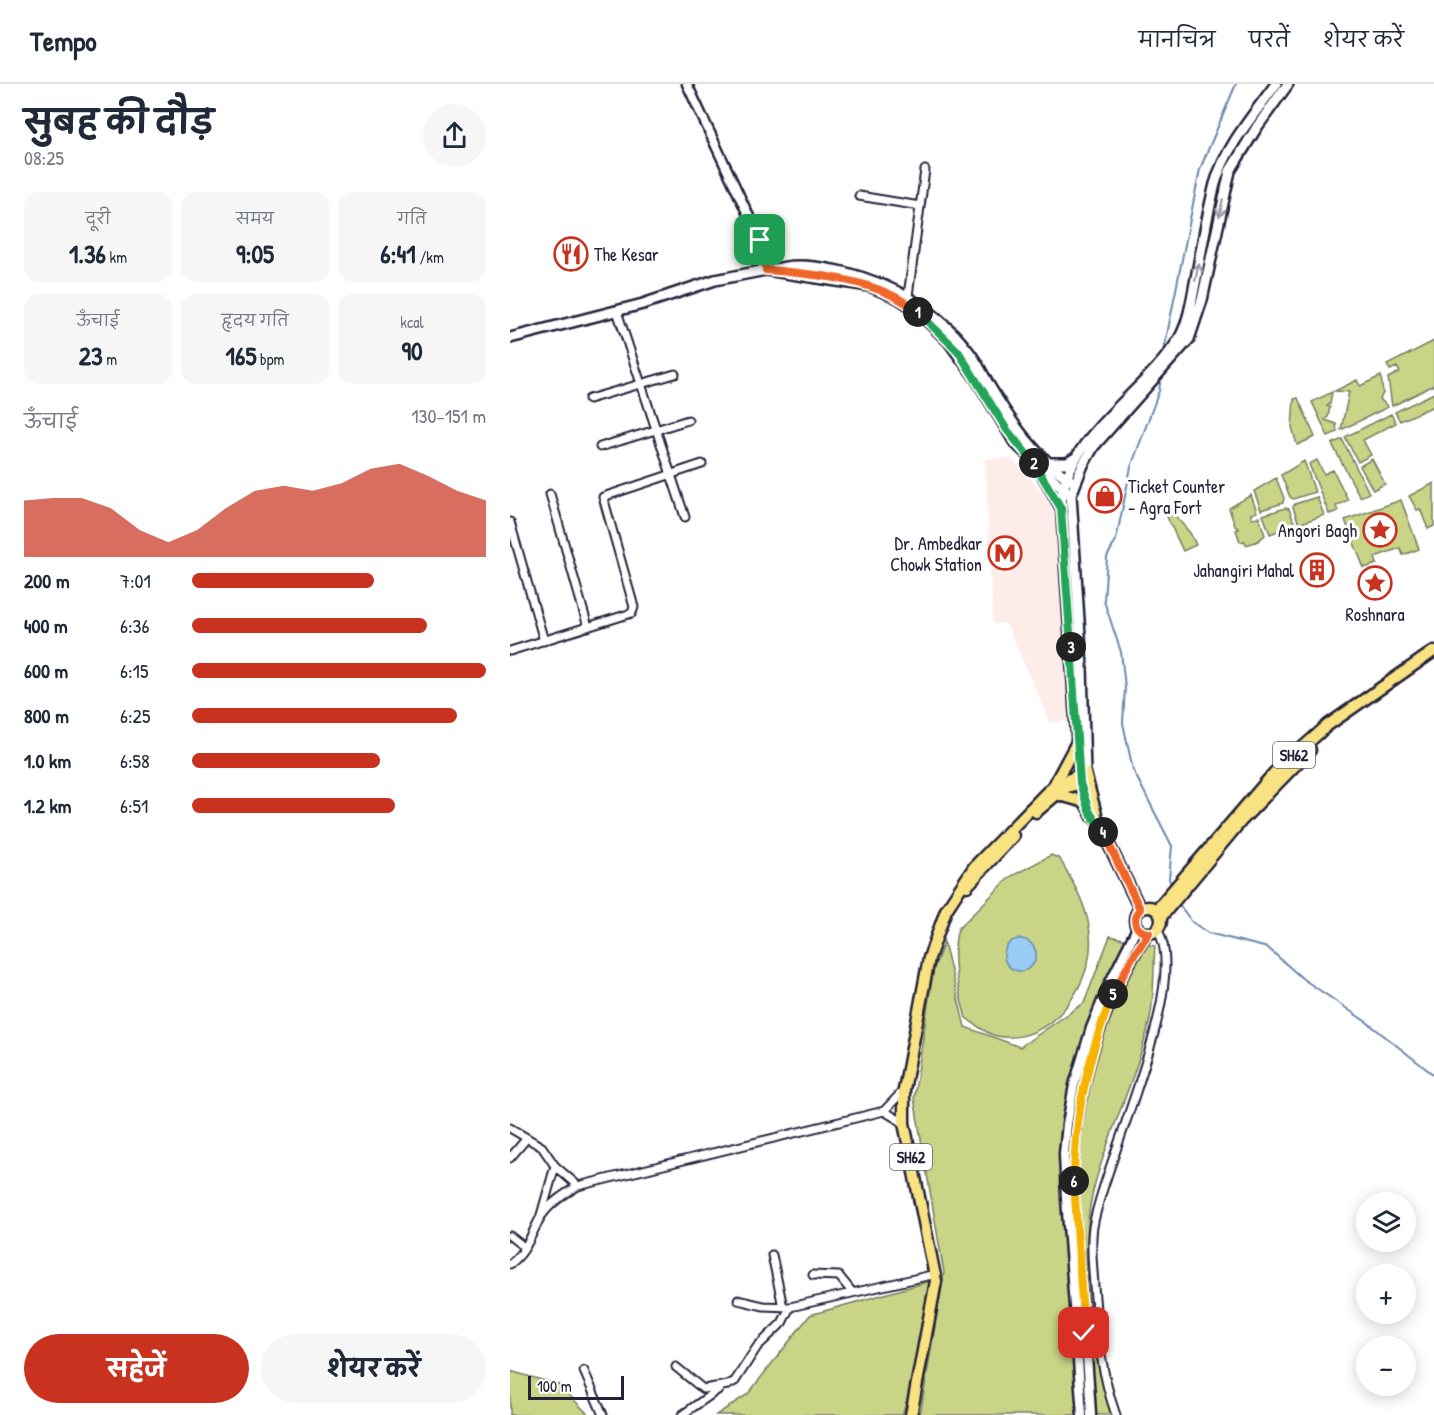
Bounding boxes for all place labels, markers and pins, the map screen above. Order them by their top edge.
pin [734,214,785,265]
restaurant icon: The Kesar [553,236,589,272]
place label: The Kesar [594,242,659,267]
pin: 1 [903,297,933,327]
pin: 2 [1019,448,1049,478]
place label: Ticket Counter - Agra Fort [1128,474,1225,520]
shop icon: Ticket Counter - Agra Fort [1087,478,1123,514]
place icon: Angori Bagh [1362,512,1398,548]
place label: Angori Bagh [1278,518,1357,543]
place label: Dr. Ambedkar Chowk Station [890,531,982,577]
metro station icon: Dr. Ambedkar Chowk Station [987,535,1023,571]
building icon: Jahangiri Mahal [1299,552,1335,588]
place label: Jahangiri Mahal [1193,558,1294,583]
place icon: Roshnara [1357,565,1393,601]
place label: Roshnara [1345,602,1405,627]
pin: 3 [1056,632,1086,662]
pin: 4 [1088,817,1118,847]
pin: 5 [1098,979,1128,1009]
pin: 6 [1059,1166,1089,1196]
pin [1058,1307,1109,1358]

